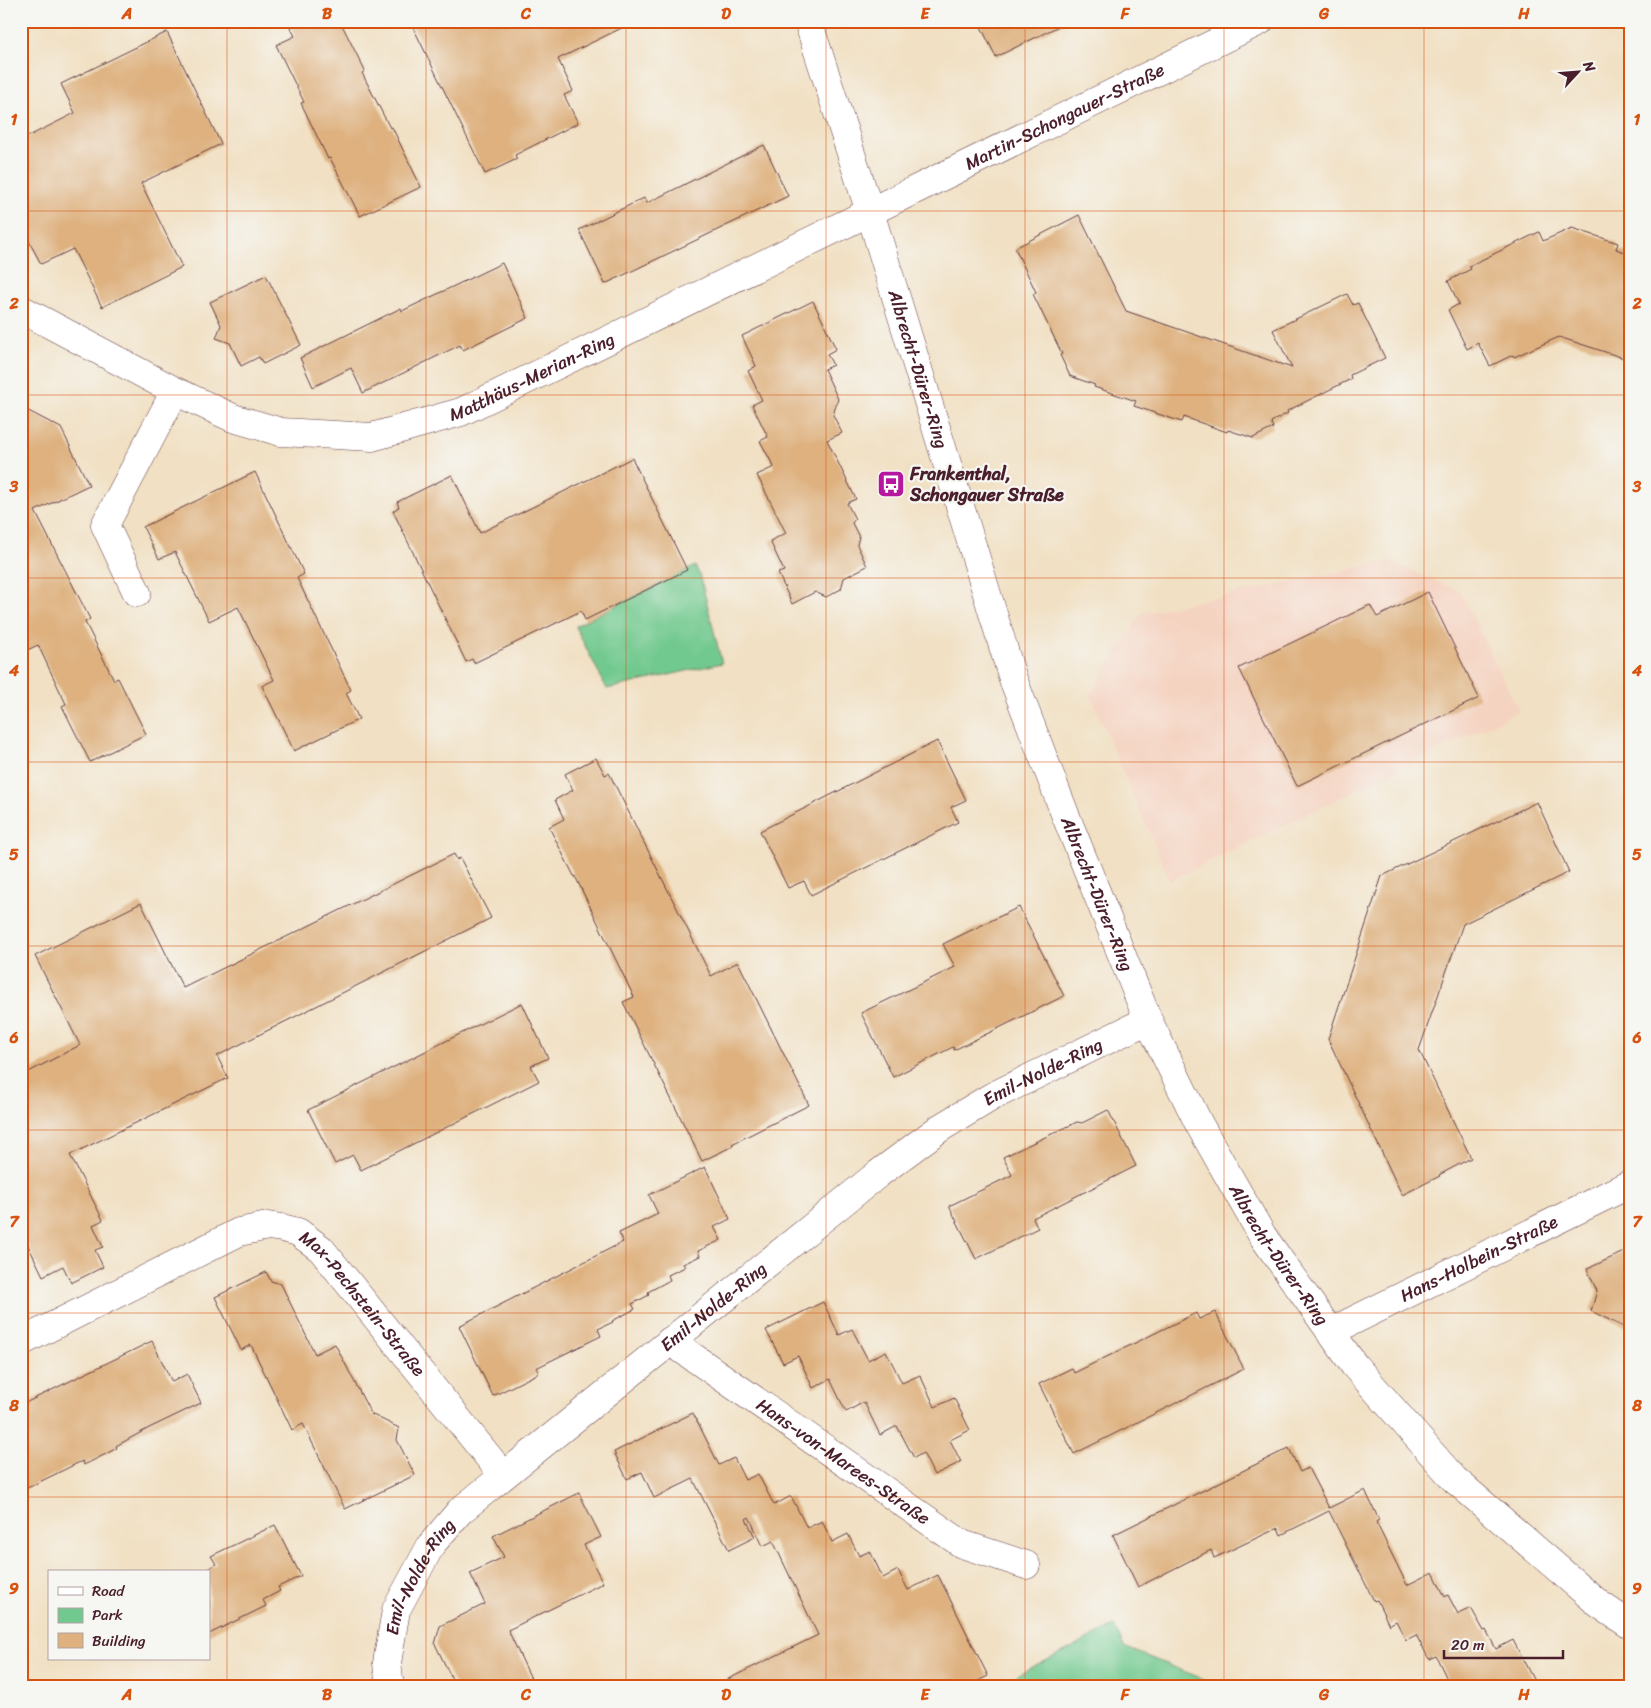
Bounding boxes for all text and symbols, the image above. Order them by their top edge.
text: A [121,0,132,28]
text: B [322,0,333,28]
text: C [520,0,532,28]
text: D [721,0,731,28]
text: E [921,0,931,28]
text: F [1120,0,1131,28]
text: G [1318,0,1330,28]
text: H [1517,0,1530,28]
north arrow [1554,48,1604,98]
street label: Martin-Schongauer-Straße [959,54,1170,179]
text: N [1575,56,1603,77]
text: 1 [11,105,18,134]
text: 1 [1634,105,1641,134]
street label: Albrecht-Dürer-Ring [878,285,958,453]
text: 2 [8,289,19,318]
text: 2 [1631,289,1642,318]
street label: Matthäus-Merian-Ring [446,323,620,431]
place label: Frankenthal, Schongauer Straße [909,458,1064,511]
bus stop icon: Frankenthal, Schongauer Straße [876,469,906,499]
text: 3 [9,472,19,501]
text: 3 [1632,472,1642,501]
text: 4 [8,656,19,685]
text: 4 [1631,656,1642,685]
street label: Albrecht-Dürer-Ring [1051,810,1143,976]
text: 5 [9,840,19,869]
text: 5 [1632,840,1642,869]
text: 6 [8,1023,19,1052]
text: 6 [1631,1023,1642,1052]
street label: Emil-Nolde-Ring [976,1029,1108,1115]
street label: Albrecht-Dürer-Ring [1220,1177,1337,1332]
street label: Hans-Holbein-Straße [1394,1206,1564,1311]
text: 7 [9,1207,20,1236]
text: 7 [1632,1207,1643,1236]
street label: Max-Pechstein-Straße [292,1222,434,1384]
street label: Emil-Nolde-Ring [653,1253,774,1360]
street label: Hans-von-Marees-Straße [749,1389,937,1534]
text: 8 [8,1391,19,1420]
text: 8 [1631,1391,1642,1420]
street label: Emil-Nolde-Ring [376,1511,464,1637]
legend [48,1570,210,1660]
text: 9 [9,1574,19,1603]
text: 9 [1632,1574,1642,1603]
text: Road [92,1578,125,1604]
text: Park [92,1602,123,1628]
text: Building [92,1628,146,1654]
scale bar [1444,1628,1562,1660]
text: 20 m [1451,1632,1485,1658]
text: A [121,1680,132,1708]
text: B [322,1680,333,1708]
text: C [520,1680,532,1708]
text: D [721,1680,731,1708]
text: E [921,1680,931,1708]
text: F [1120,1680,1131,1708]
text: G [1318,1680,1330,1708]
text: H [1517,1680,1530,1708]

